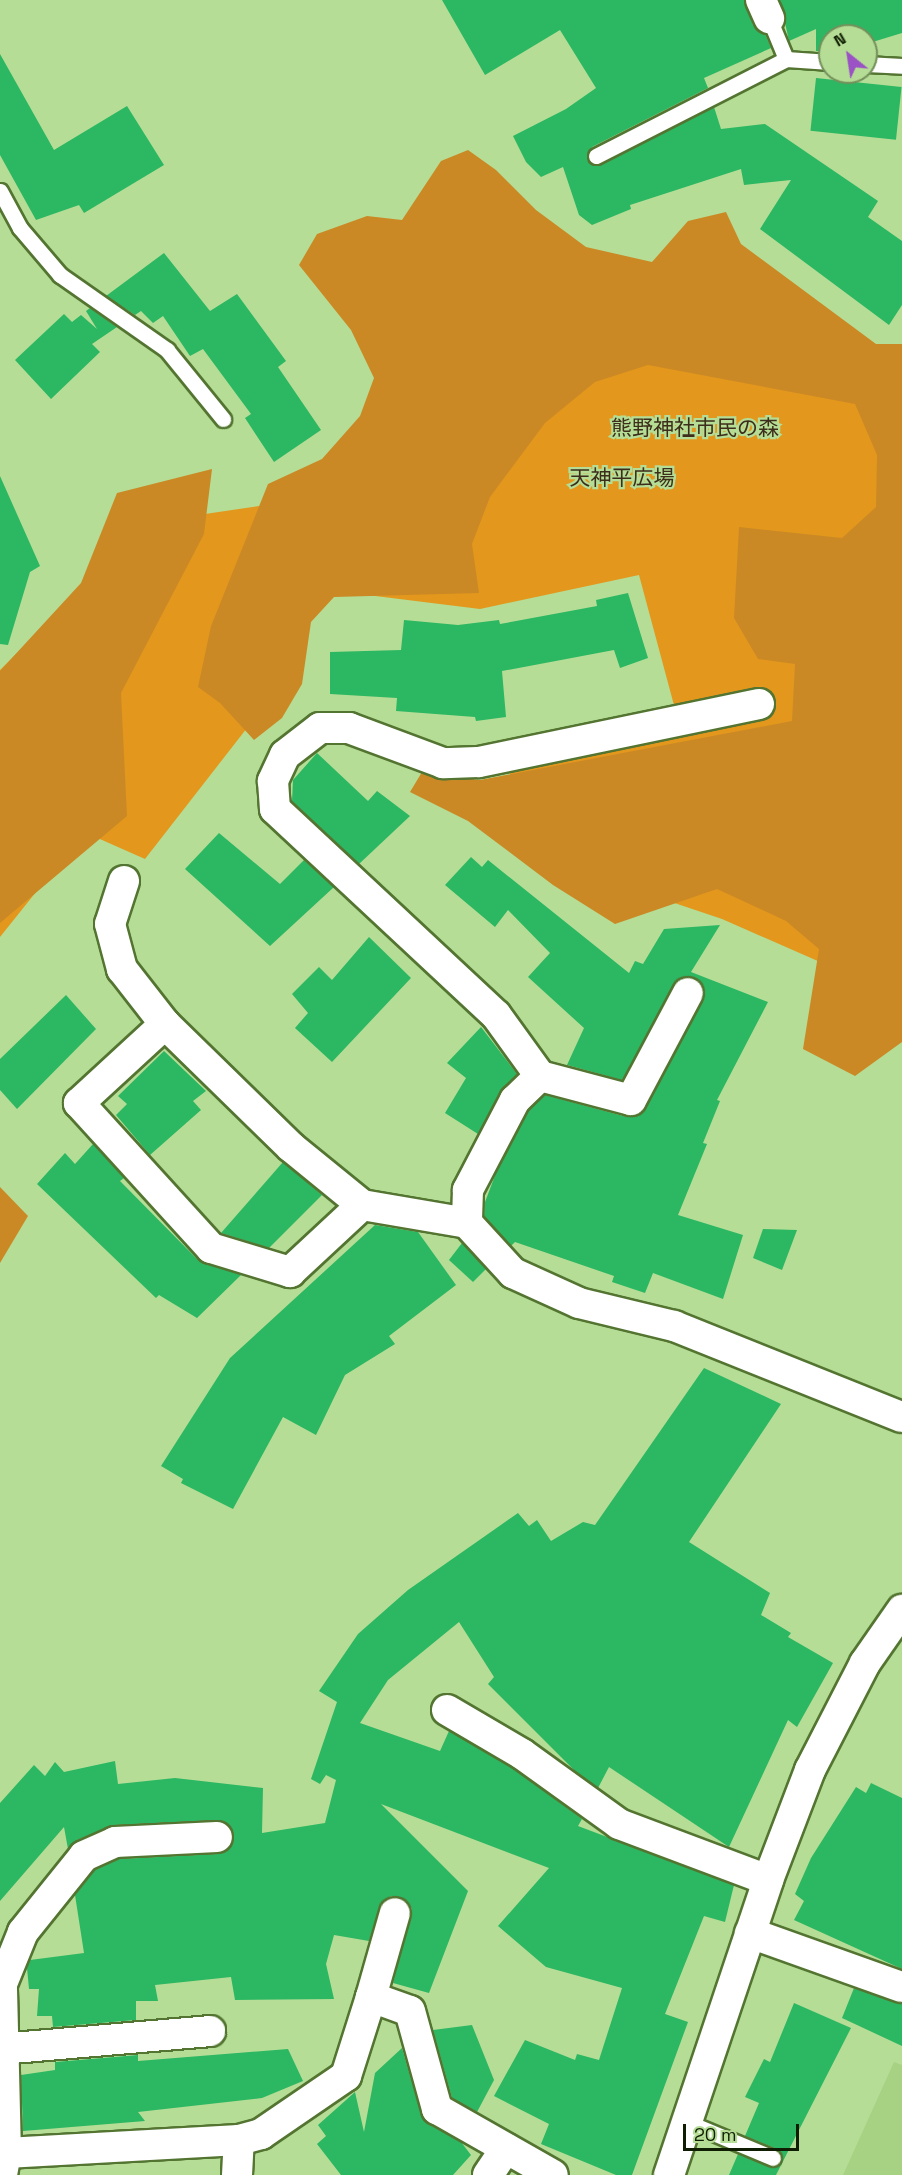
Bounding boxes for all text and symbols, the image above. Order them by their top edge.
north arrow [818,24,878,84]
text: N [830,28,850,51]
park label: 熊野神社市民の森 [611,415,779,441]
park label: 天神平広場 [570,465,674,491]
scale bar [686,2112,802,2150]
text: 20 m [694,2123,737,2146]

